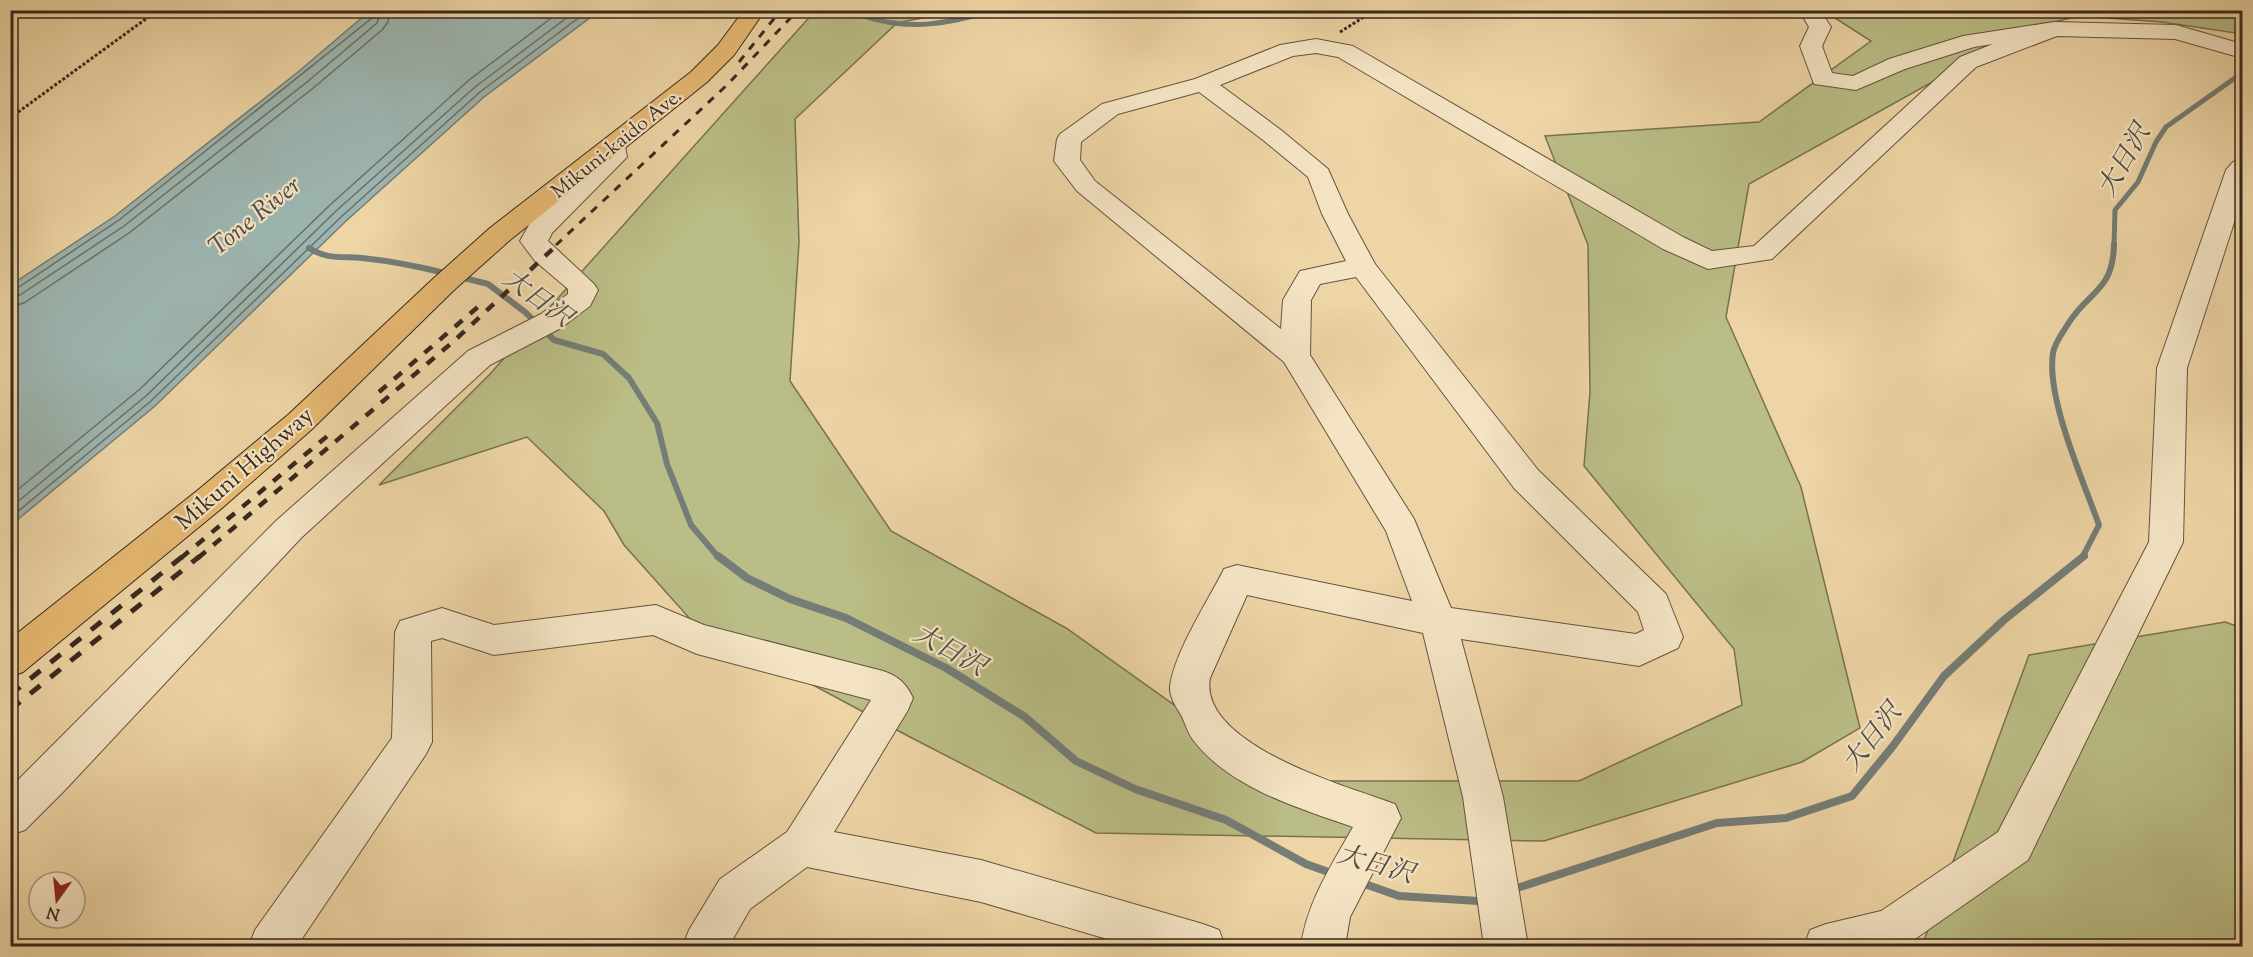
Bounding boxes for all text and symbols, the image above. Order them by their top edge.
street label: Mikuni-kaido Ave. [546,83,689,207]
water label: 大日沢 [2090,116,2162,204]
water label: Tone River [201,168,310,266]
water label: 大日沢 [494,261,581,339]
street label: Mikuni Highway [169,400,322,539]
water label: 大日沢 [906,616,994,688]
water label: 大日沢 [1834,694,1913,781]
water label: 大日沢 [1333,837,1421,895]
north arrow [27,870,87,930]
text: N [44,899,63,925]

